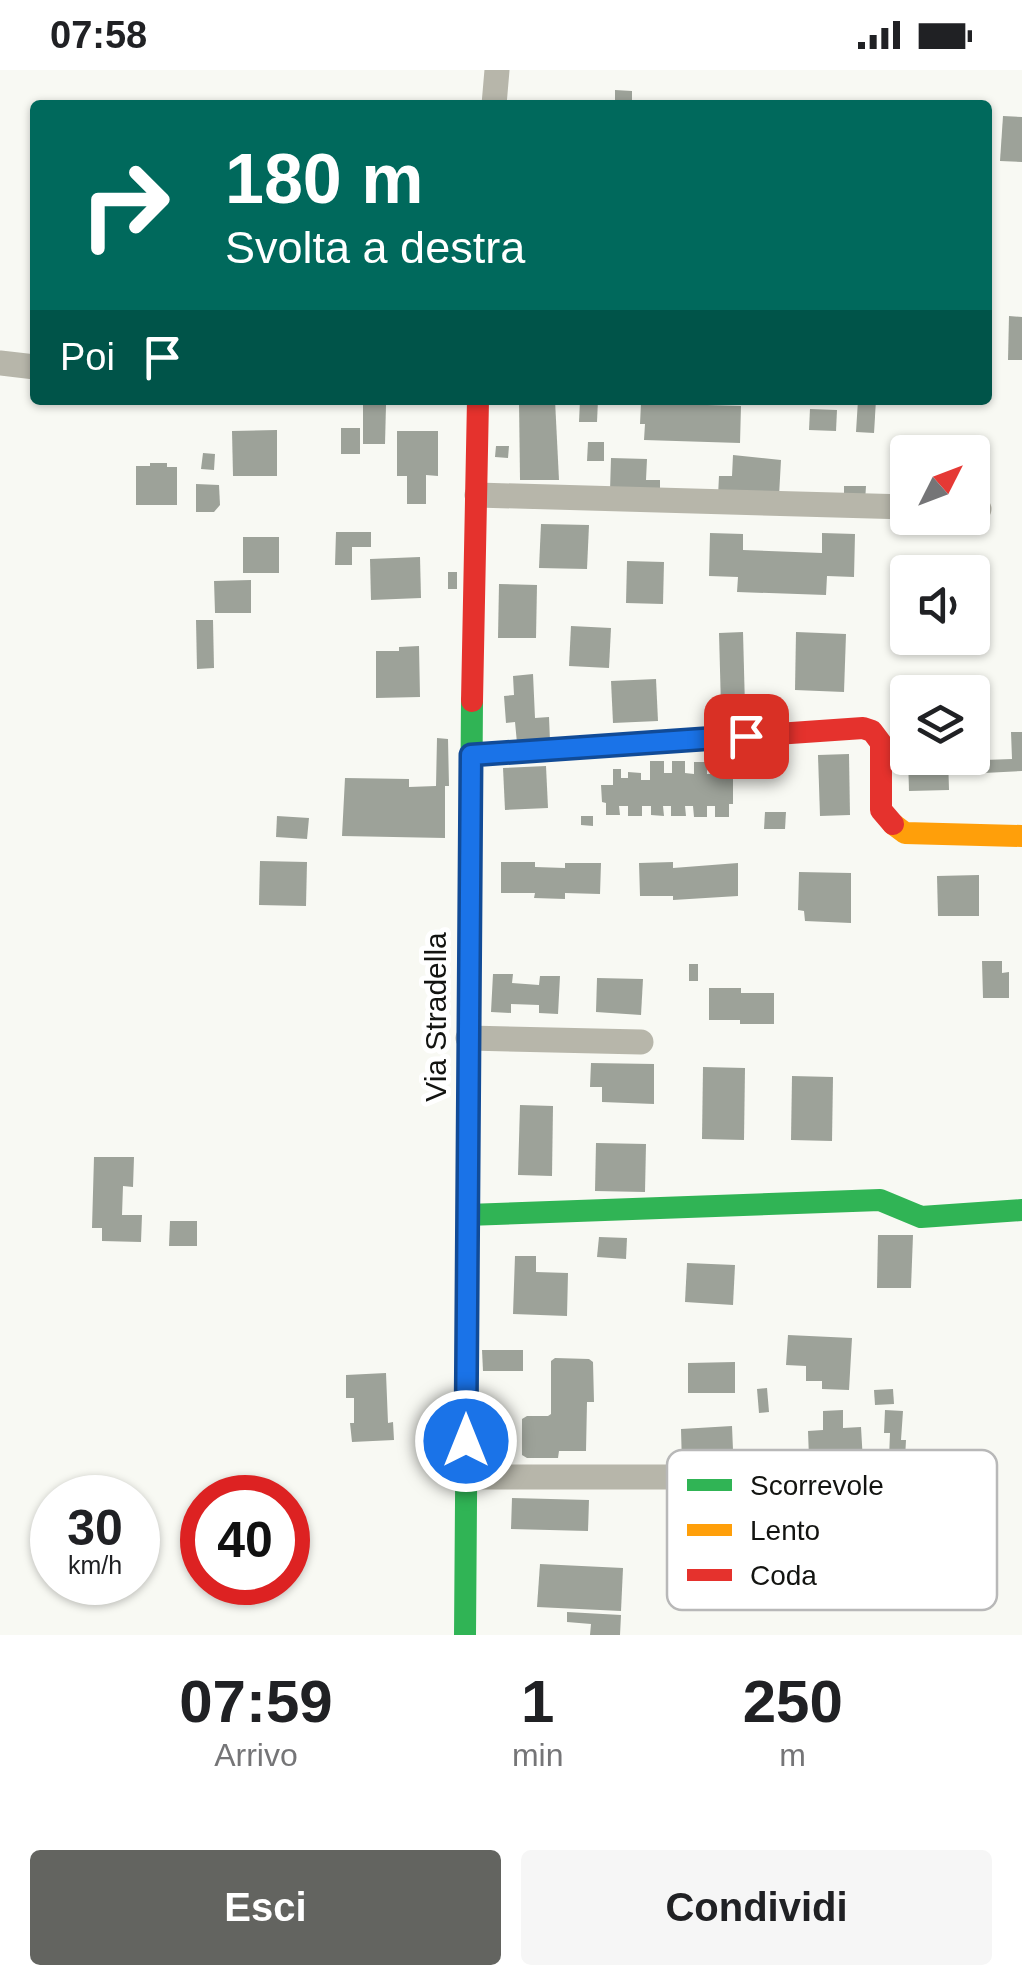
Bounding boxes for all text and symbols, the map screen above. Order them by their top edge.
text: 07:58 [50,14,147,56]
icon: right [60,140,190,270]
text: 180 m [225,140,423,218]
text: Svolta a destra [225,222,525,273]
icon: arrive [135,330,190,385]
text: Poi [60,336,115,378]
north arrow [890,435,990,535]
map controls [890,435,990,775]
button: sound [890,555,990,655]
button: layers [890,675,990,775]
pin [704,694,789,779]
icon: arrive [719,709,774,764]
street label: Via Stradella [419,932,452,1102]
position arrow [414,1389,518,1493]
legend [667,1450,997,1610]
text: Scorrevole [750,1470,884,1501]
speed limit sign: 40 [180,1475,310,1605]
text: 30 [67,1500,123,1556]
text: Lento [750,1515,820,1546]
text: km/h [68,1551,122,1579]
text: Coda [750,1560,817,1591]
text: 07:59 [179,1668,333,1735]
text: 1 [521,1668,554,1735]
text: 250 [743,1668,843,1735]
text: Arrivo [214,1737,298,1773]
text: min [512,1737,563,1773]
text: m [779,1737,806,1773]
button: Esci [30,1850,501,1965]
button: Condividi [521,1850,992,1965]

